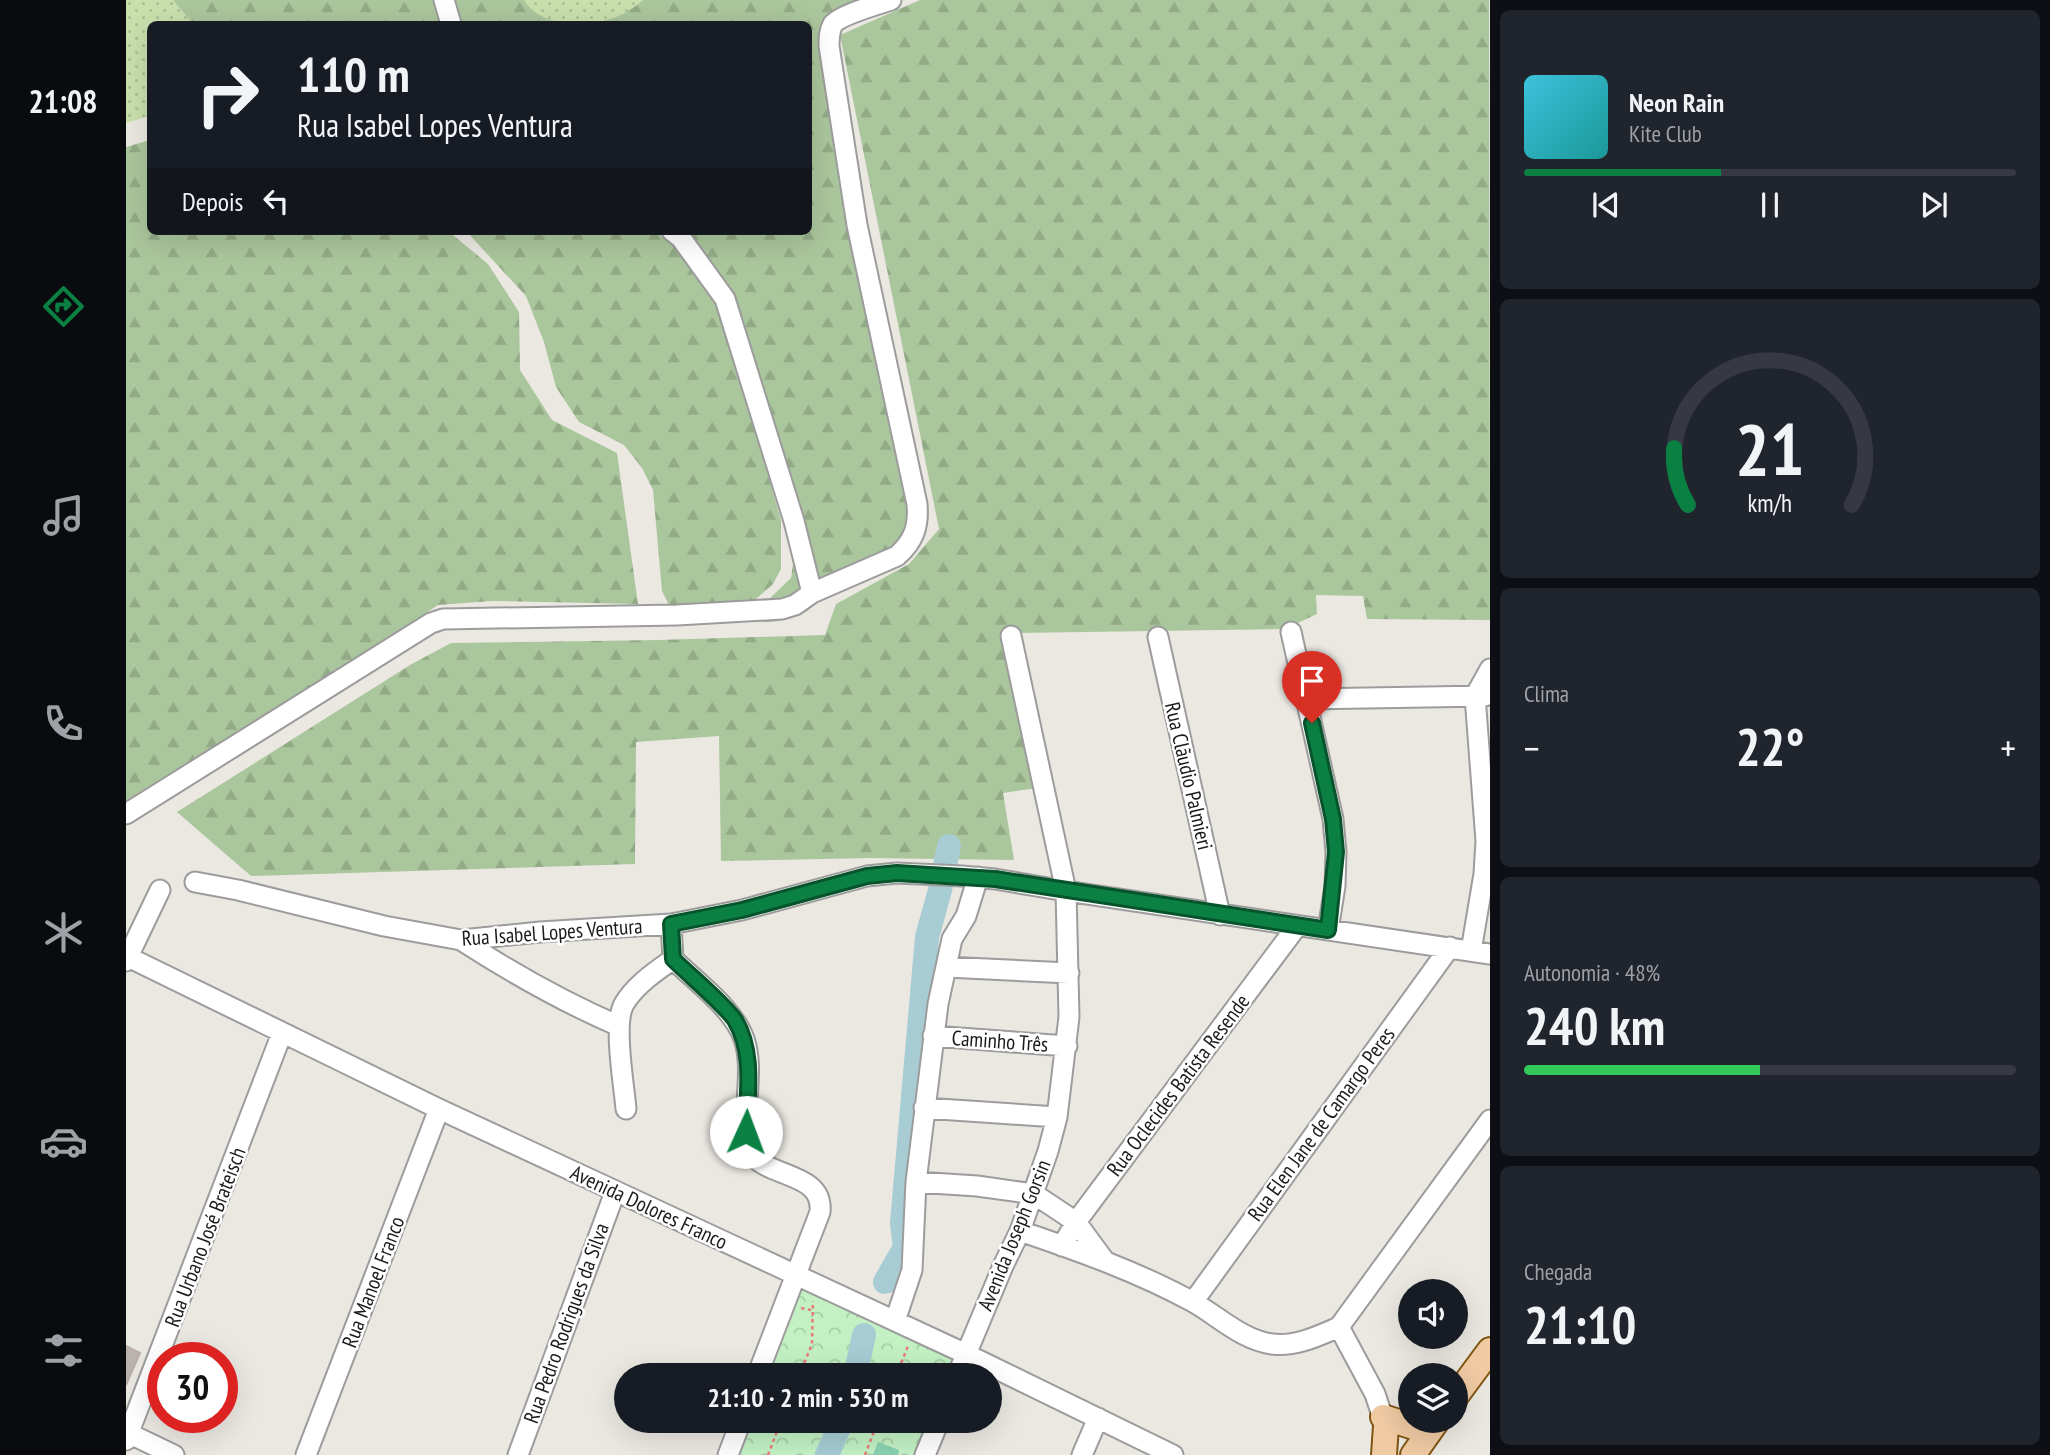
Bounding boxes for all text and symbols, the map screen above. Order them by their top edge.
text: 110 m [297,42,410,106]
icon: right [182,49,273,140]
text: 21:08 [28,80,98,122]
text: Neon Rain [1629,86,1724,119]
text: Rua Isabel Lopes Ventura [297,104,573,146]
text: Kite Club [1629,119,1702,148]
icon: left [257,182,295,220]
text: Depois [182,185,243,218]
icon: previous [1587,186,1625,224]
icon: pause [1751,186,1789,224]
icon: next [1915,186,1953,224]
icon: directions [39,282,88,331]
text: 21 [1735,401,1805,495]
text: km/h [1748,486,1792,518]
icon: music [39,491,88,540]
pin [1282,651,1342,723]
icon: arrive [1293,662,1331,700]
text: Clima [1524,679,1569,708]
icon: phone [39,699,88,748]
street label: Rua Clãudio Palmieri [1159,700,1219,852]
text: 22° [1736,713,1804,780]
text: − [1524,723,1540,772]
text: + [2000,723,2016,772]
icon: climate [39,908,88,957]
street label: Rua Isabel Lopes Ventura [461,912,643,952]
text: Autonomia · 48% [1524,958,1660,987]
street label: Rua Oclecides Batista Resende [1101,989,1255,1181]
text: 240 km [1524,992,1665,1059]
street label: Rua Elen Jane de Camargo Peres [1241,1022,1401,1226]
street label: Caminho Três [951,1024,1049,1058]
position arrow [709,1095,783,1169]
icon: car [39,1117,88,1166]
street label: Rua Urbano José Brateisch [158,1143,252,1331]
street label: Avenida Joseph Gorsin [971,1155,1057,1315]
street label: Avenida Dolores Franco [566,1159,732,1255]
street label: Rua Manoel Franco [336,1213,410,1351]
street label: Rua Pedro Rodrigues da Silva [517,1219,615,1427]
text: Chegada [1524,1257,1592,1286]
map controls [1398,1279,1468,1433]
button: sound [1398,1279,1468,1349]
text: 21:10 [1524,1291,1636,1358]
icon: filters [39,1326,88,1375]
speed limit sign: 30 [147,1342,238,1433]
button: layers [1398,1363,1468,1433]
text: 21:10 · 2 min · 530 m [708,1381,908,1414]

